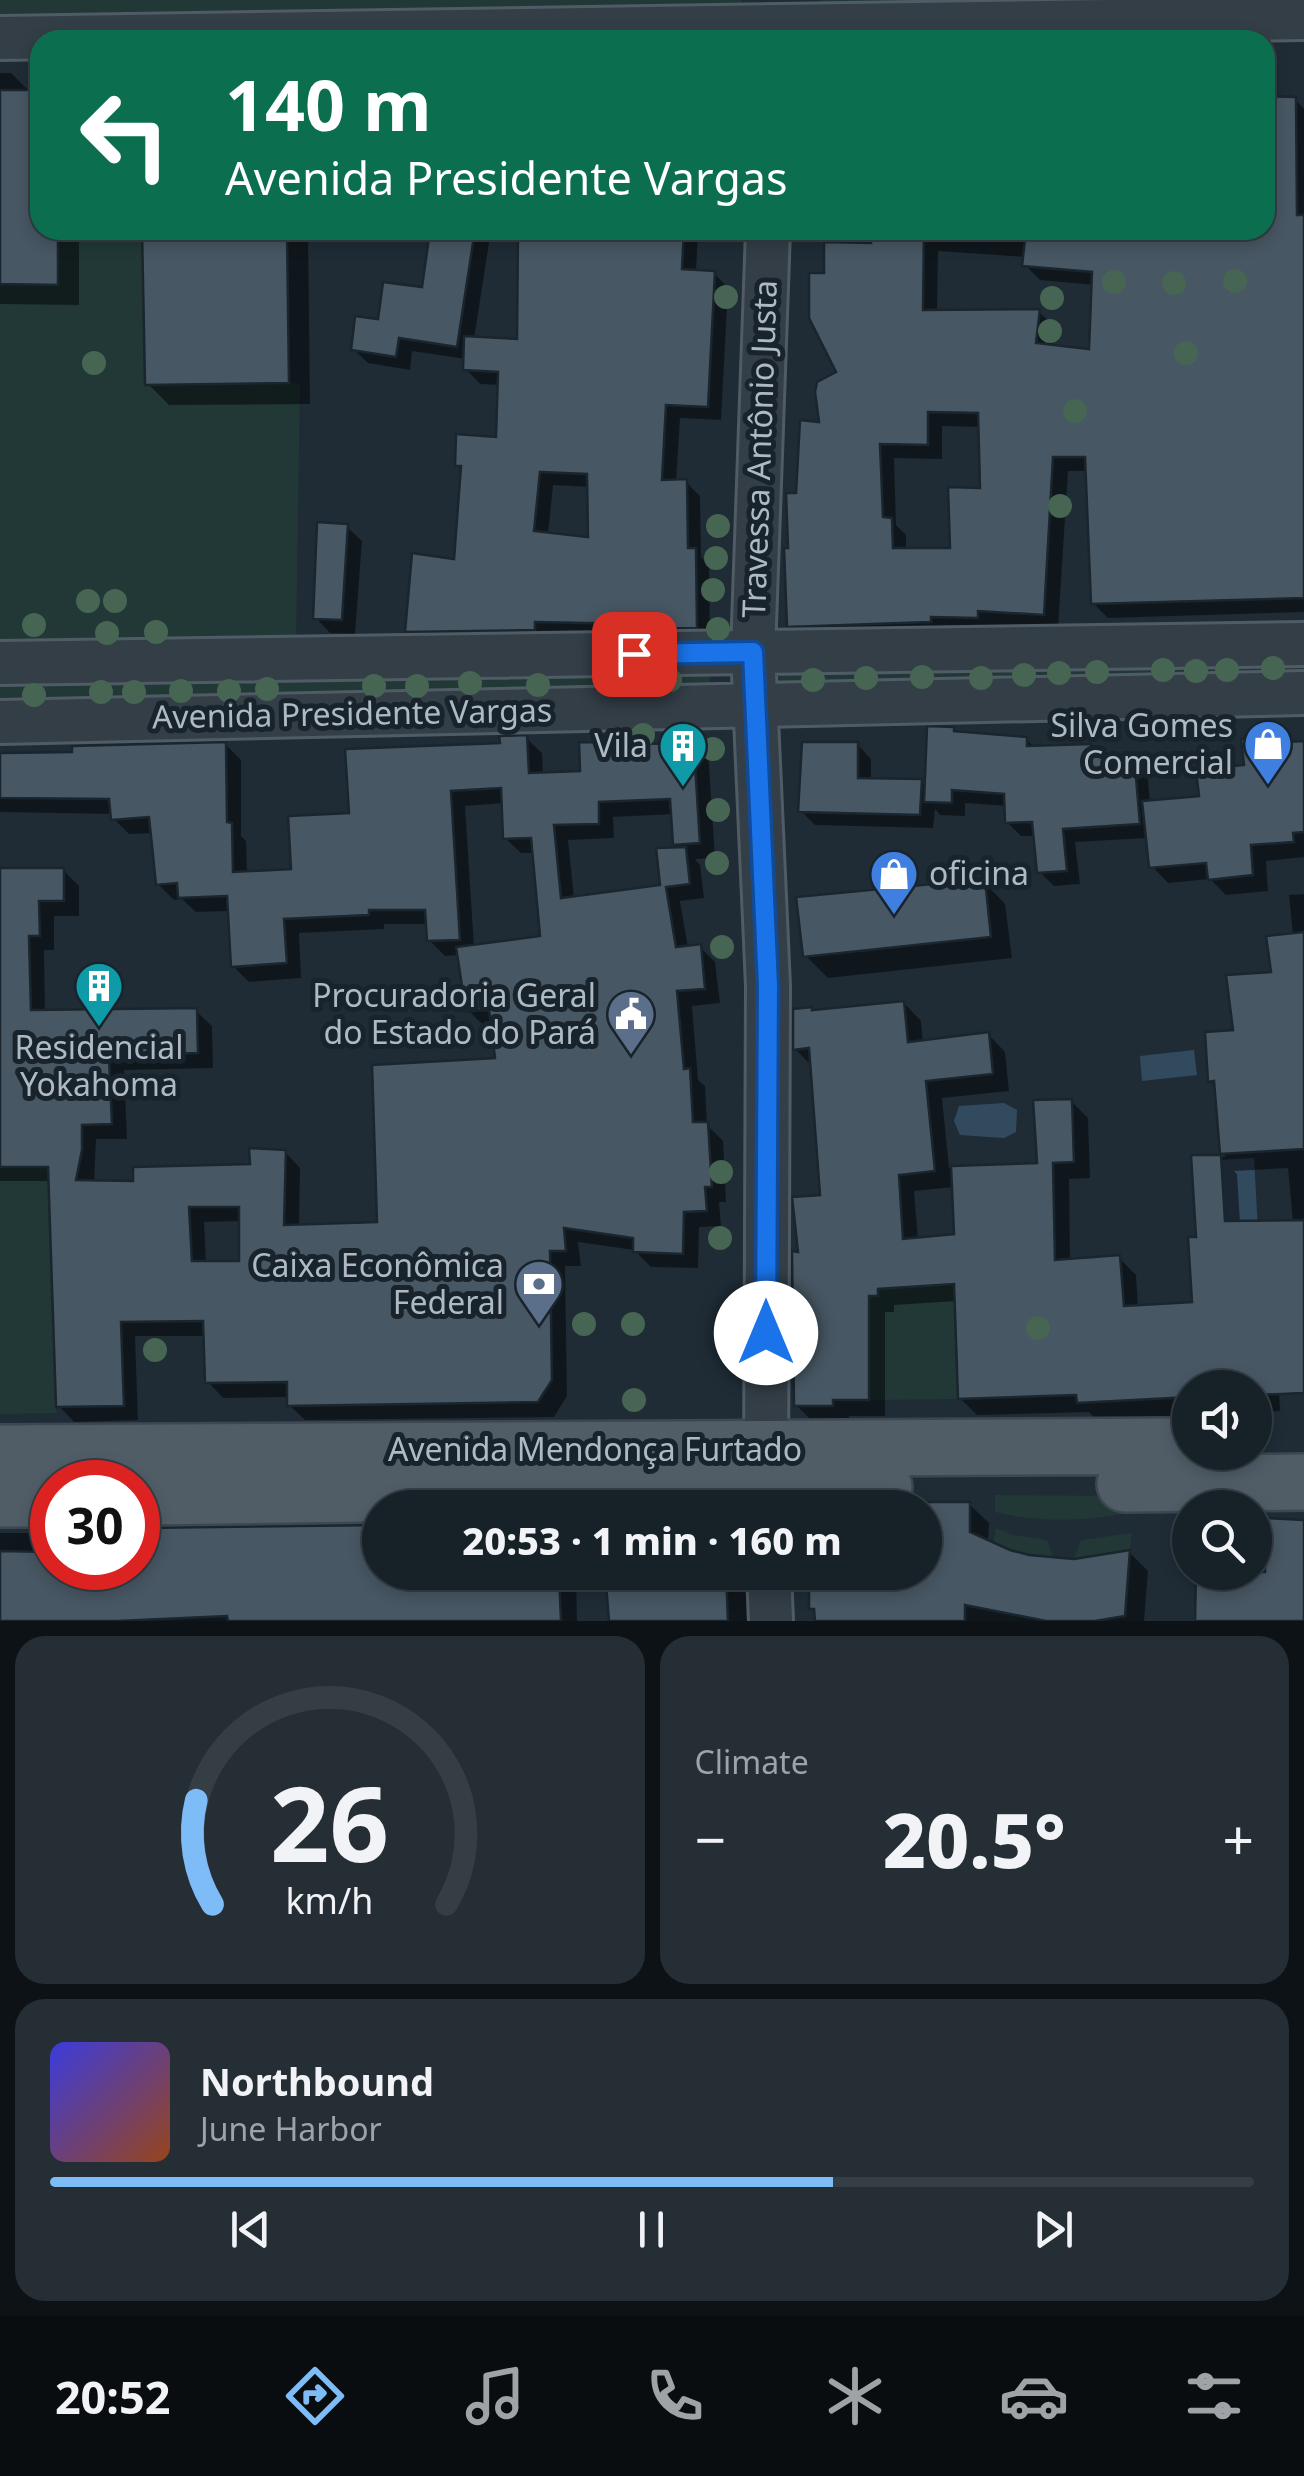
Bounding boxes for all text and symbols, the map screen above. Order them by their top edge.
text: 140 m [225,56,432,152]
icon: left [60,70,190,200]
text: Avenida Presidente Vargas [225,147,788,208]
street label: Travessa Antônio Justa [731,279,786,619]
pin [592,612,677,697]
icon: arrive [607,627,662,682]
street label: Avenida Presidente Vargas [152,688,552,737]
place label: Silva Gomes Comercial [1050,703,1233,783]
shop icon: Silva Gomes Comercial [1242,718,1294,786]
building icon: Vila [657,720,709,788]
place label: Vila [594,723,648,766]
shop icon: oficina [868,848,920,916]
place label: oficina [929,851,1029,894]
building icon: Residencial Yokahoma [73,960,125,1028]
place label: Procuradoria Geral do Estado do Pará [312,973,596,1053]
public building icon: Procuradoria Geral do Estado do Pará [605,988,657,1056]
place label: Residencial Yokahoma [15,1025,183,1105]
place label: Caixa Econômica Federal [251,1243,504,1323]
bank icon: Caixa Econômica Federal [513,1258,565,1326]
position arrow [714,1281,818,1385]
map controls [1172,1370,1272,1590]
button: sound [1172,1370,1272,1470]
street label: Avenida Mendonça Furtado [388,1427,802,1470]
speed limit sign: 30 [30,1460,160,1590]
button: search [1172,1490,1272,1590]
text: 20:53 · 1 min · 160 m [462,1514,842,1566]
text: Climate [695,1740,809,1783]
text: 26 [270,1751,389,1892]
text: 20.5° [883,1788,1066,1890]
text: − [695,1801,726,1876]
text: + [1223,1801,1254,1876]
text: km/h [286,1876,374,1924]
text: Northbound [200,2055,434,2107]
text: June Harbor [200,2107,382,2150]
icon: previous [223,2202,278,2257]
icon: pause [624,2202,679,2257]
icon: next [1026,2202,1081,2257]
icon: directions [280,2361,350,2431]
icon: music [460,2361,530,2431]
icon: phone [640,2361,710,2431]
icon: climate [820,2361,890,2431]
icon: car [999,2361,1069,2431]
icon: filters [1179,2361,1249,2431]
text: 20:52 [55,2366,170,2427]

